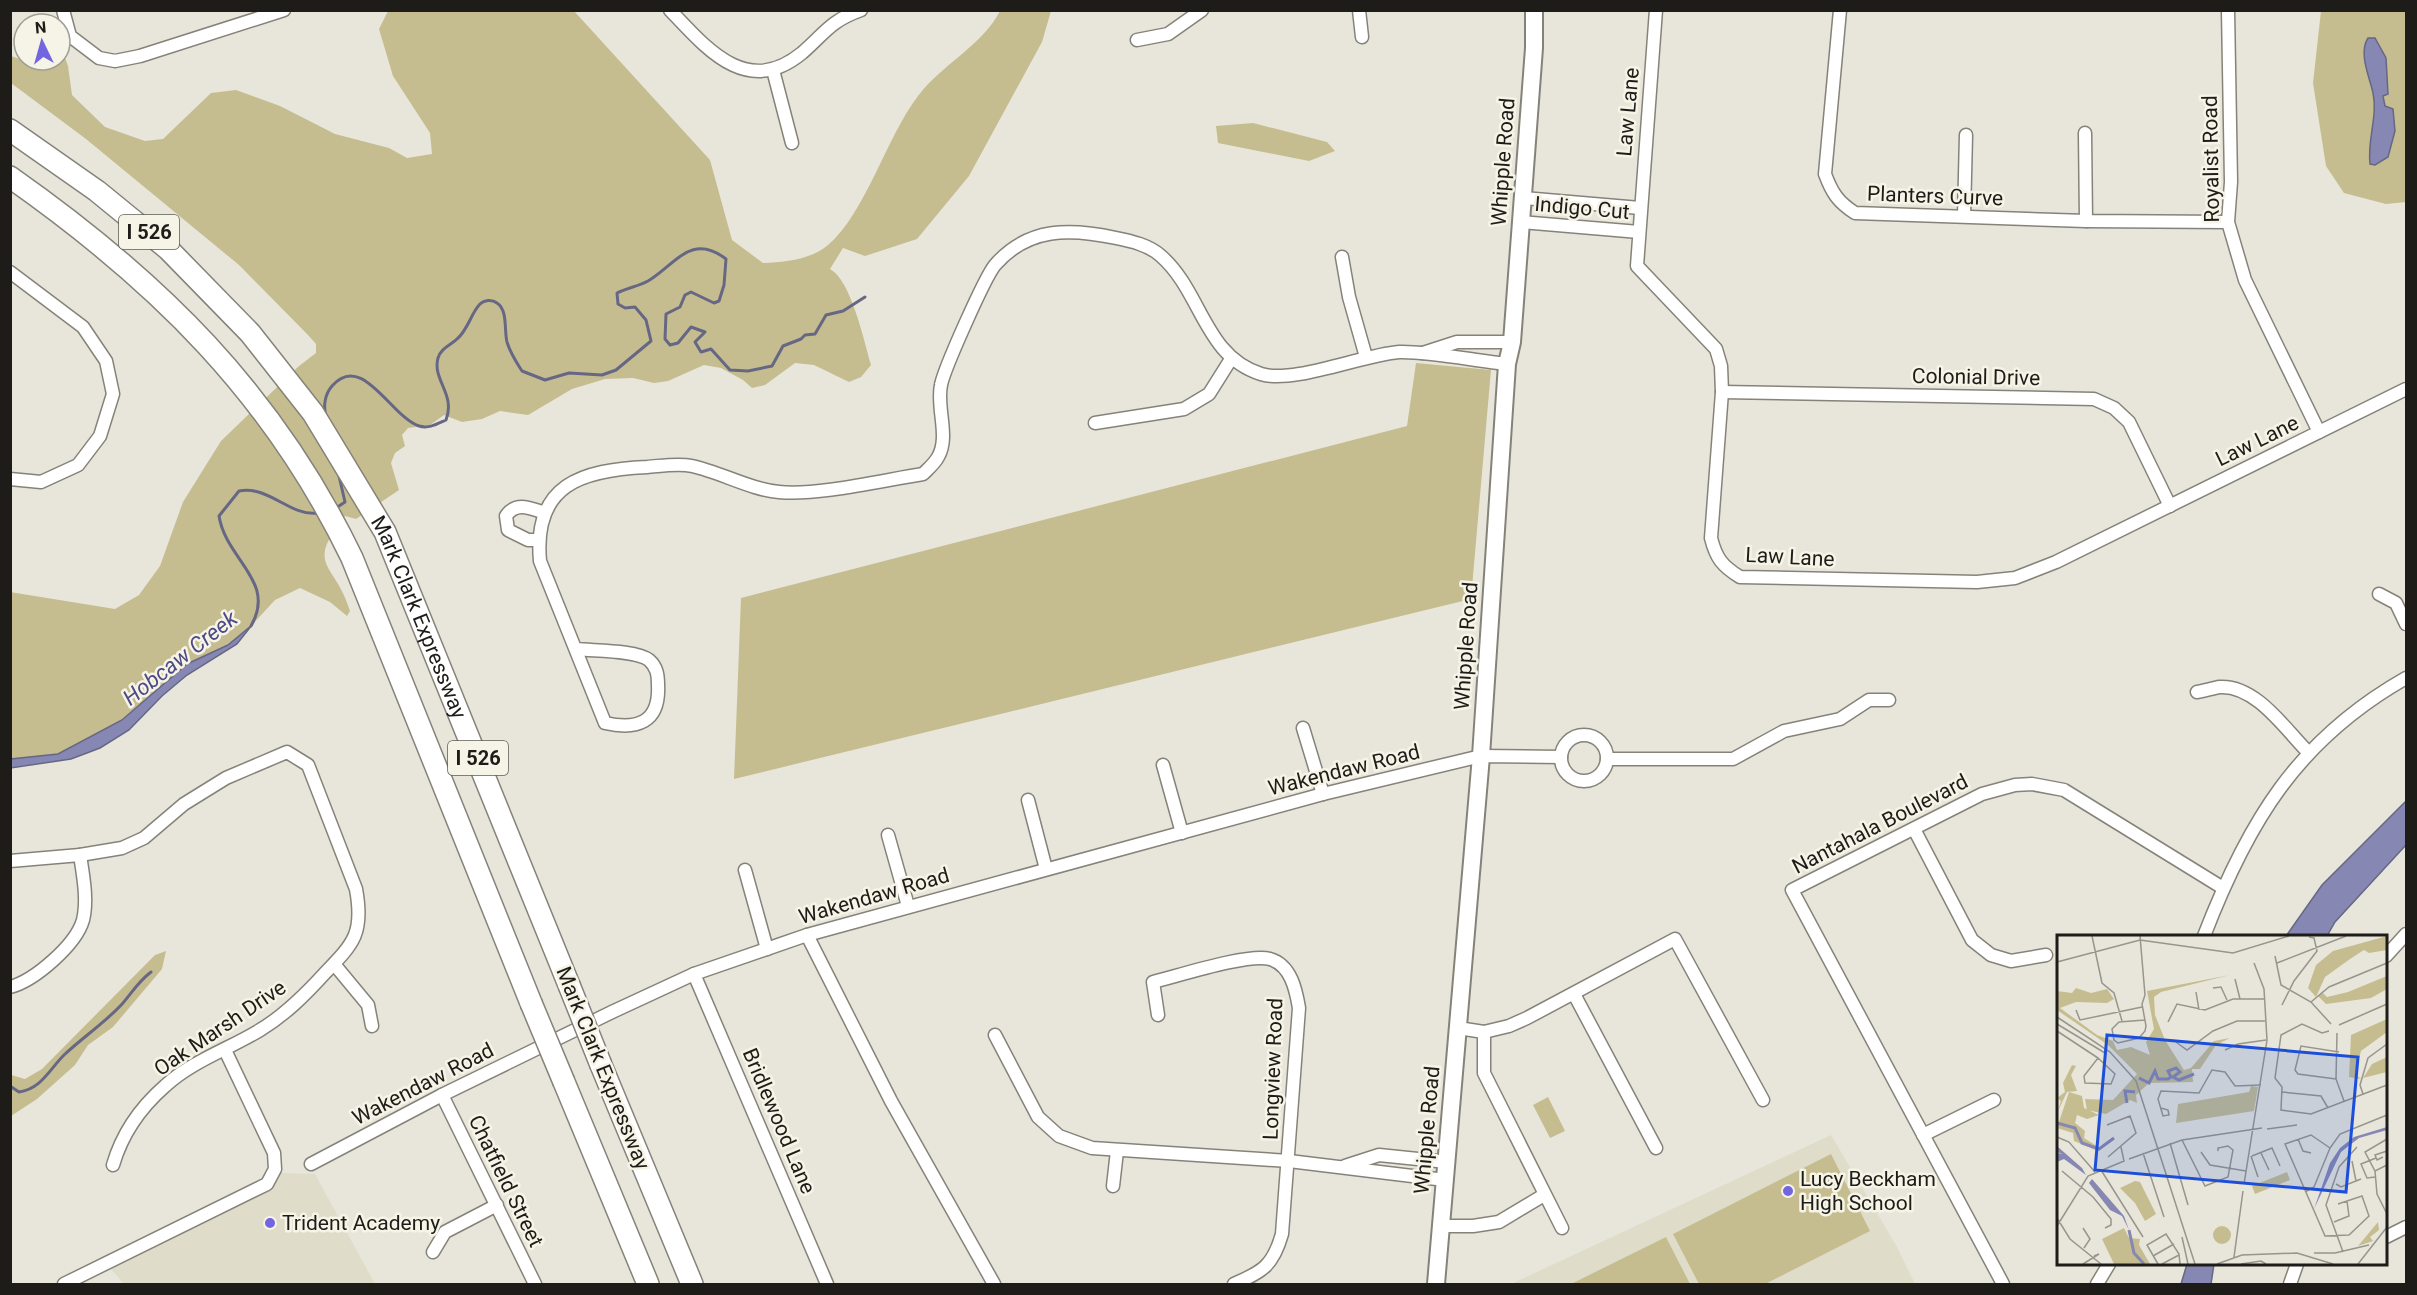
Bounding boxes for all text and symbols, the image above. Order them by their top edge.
north arrow [12,12,72,72]
text: N [34,18,47,38]
street label: Law Lane [1612,67,1644,157]
street label: Royalist Road [2198,95,2224,223]
street label: Whipple Road [1487,97,1519,227]
street label: Planters Curve [1866,182,2004,210]
street label: Indigo Cut [1533,192,1631,224]
road number: I 526 [119,215,179,249]
street label: Colonial Drive [1912,364,2040,390]
street label: Law Lane [2212,411,2302,471]
street label: Mark Clark Expressway [366,512,471,722]
street label: Law Lane [1745,543,1835,571]
street label: Whipple Road [1450,581,1482,711]
water label: Hobcaw Creek [118,605,243,710]
street label: Wakendaw Road [1266,740,1422,800]
road number: I 526 [448,741,508,775]
street label: Nantahala Boulevard [1788,769,1972,879]
street label: Wakendaw Road [796,863,952,929]
inset map [2057,935,2387,1265]
street label: Mark Clark Expressway [551,963,655,1173]
street label: Oak Marsh Drive [150,975,290,1081]
street label: Longview Road [1259,997,1287,1141]
street label: Wakendaw Road [348,1038,498,1130]
street label: Bridlewood Lane [738,1045,820,1197]
street label: Whipple Road [1409,1065,1445,1195]
street label: Chatfield Street [464,1111,548,1251]
place label: Lucy Beckham High School [1800,1167,1936,1215]
marker: Lucy Beckham High School [1781,1184,1795,1198]
place label: Trident Academy [282,1211,440,1235]
marker: Trident Academy [263,1216,277,1230]

